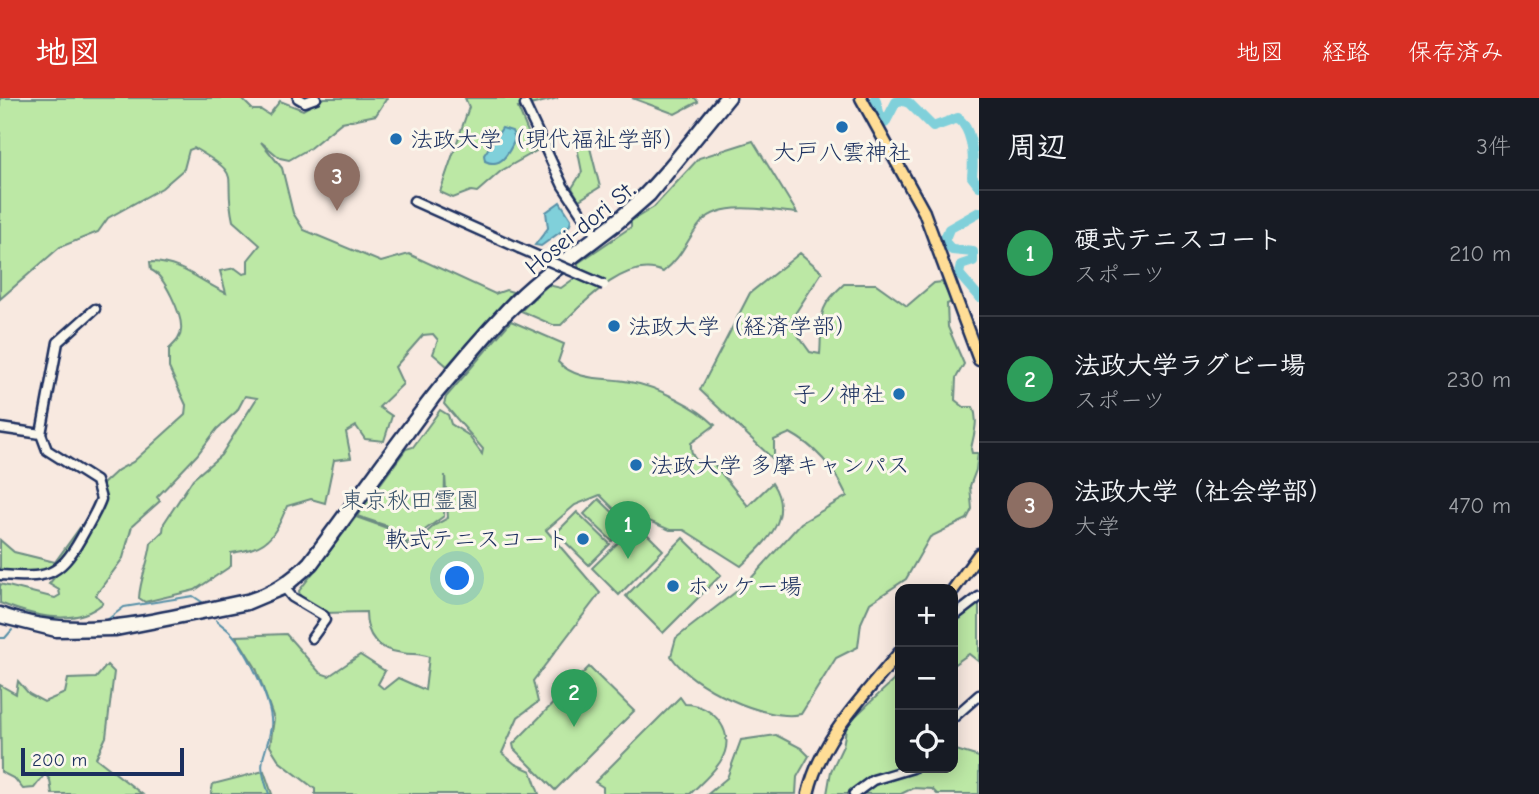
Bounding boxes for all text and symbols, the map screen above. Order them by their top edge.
text: 地図 [35,33,101,71]
text: 地図 [1236,38,1284,66]
text: 経路 [1322,38,1370,66]
text: 保存済み [1408,38,1504,66]
marker: 大戸八雲神社 [834,119,850,135]
place label: 法政大学（現代福祉学部） [410,126,686,153]
text: 周辺 [1007,130,1067,165]
marker: 法政大学（現代福祉学部） [388,131,404,147]
text: 3件 [1476,133,1511,160]
place label: 大戸八雲神社 [773,139,911,166]
pin: 3 [314,153,360,211]
street label: Hosei-dori St. [520,176,640,280]
text: 硬式テニスコート [1074,225,1283,255]
text: 1 [1025,240,1035,267]
text: 210 m [1449,240,1511,267]
text: スポーツ [1074,261,1166,288]
place label: 法政大学（経済学部） [628,313,858,340]
marker: 法政大学（経済学部） [606,318,622,334]
text: 法政大学ラグビー場 [1074,351,1306,381]
text: 2 [1024,366,1036,393]
text: 230 m [1447,366,1511,393]
place label: 子ノ神社 [793,381,885,408]
marker: 子ノ神社 [891,386,907,402]
text: スポーツ [1074,387,1166,414]
place label: 法政大学 多摩キャンパス [650,452,910,479]
marker: 法政大学 多摩キャンパス [628,457,644,473]
text: 法政大学（社会学部） [1074,477,1334,507]
park label: 東京秋田霊園 [341,487,479,514]
text: 3 [1024,492,1036,519]
text: 470 m [1448,492,1511,519]
pin: 1 [605,501,651,559]
text: 大学 [1074,513,1120,540]
place label: 軟式テニスコート [385,526,569,553]
marker: 軟式テニスコート [575,531,591,547]
your location [440,561,474,595]
place label: ホッケー場 [687,573,802,600]
marker: ホッケー場 [665,578,681,594]
map controls [895,584,958,773]
button: + [895,584,958,647]
button: − [895,647,958,710]
pin: 2 [551,669,597,727]
button: locate [895,710,958,773]
scale bar [21,745,184,777]
text: 200 m [32,749,87,771]

